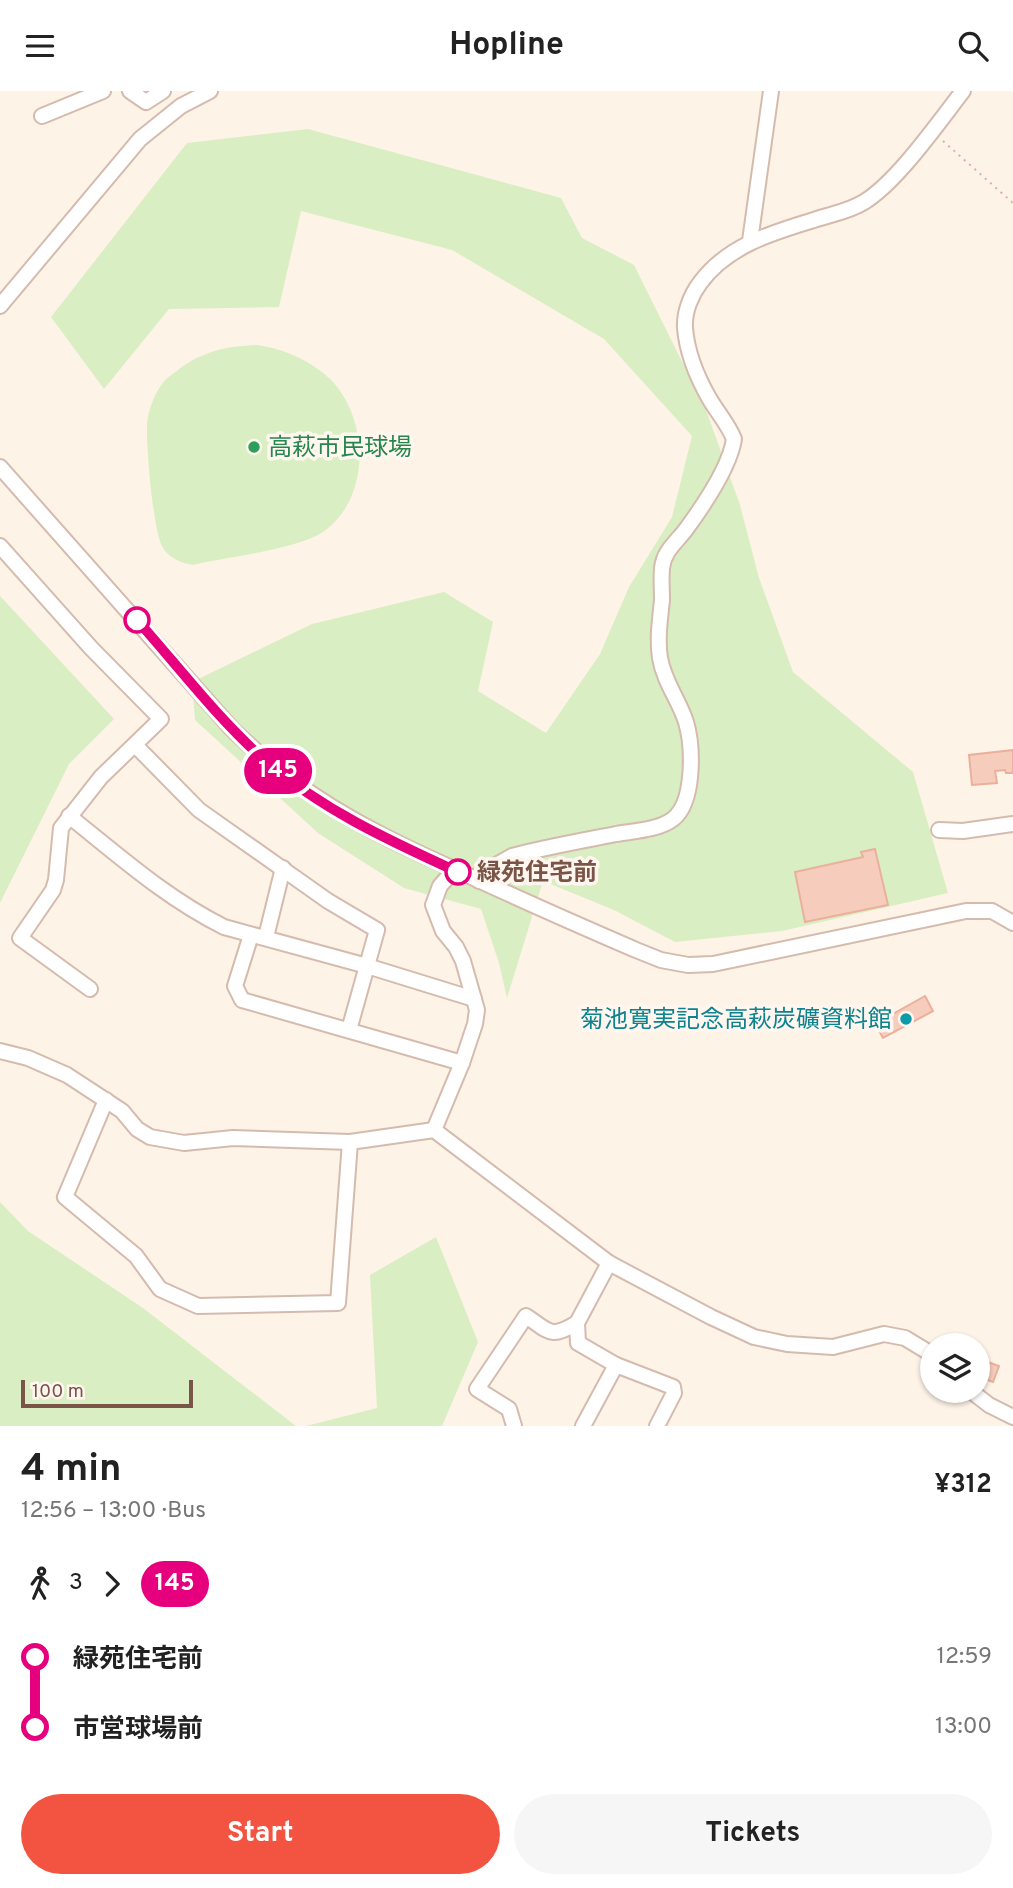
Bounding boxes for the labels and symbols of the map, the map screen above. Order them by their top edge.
place label: 高萩市民球場 [268,434,412,464]
marker: 高萩市民球場 [246,439,262,455]
unlabelled marker [124,607,150,633]
line badge: 145 [238,748,318,794]
marker: 緑苑住宅前 [445,859,471,885]
place label: 緑苑住宅前 [477,859,597,889]
place label: 菊池寛実記念高萩炭礦資料館 [580,1006,892,1036]
marker: 菊池寛実記念高萩炭礦資料館 [898,1011,914,1027]
scale bar [21,1377,192,1409]

